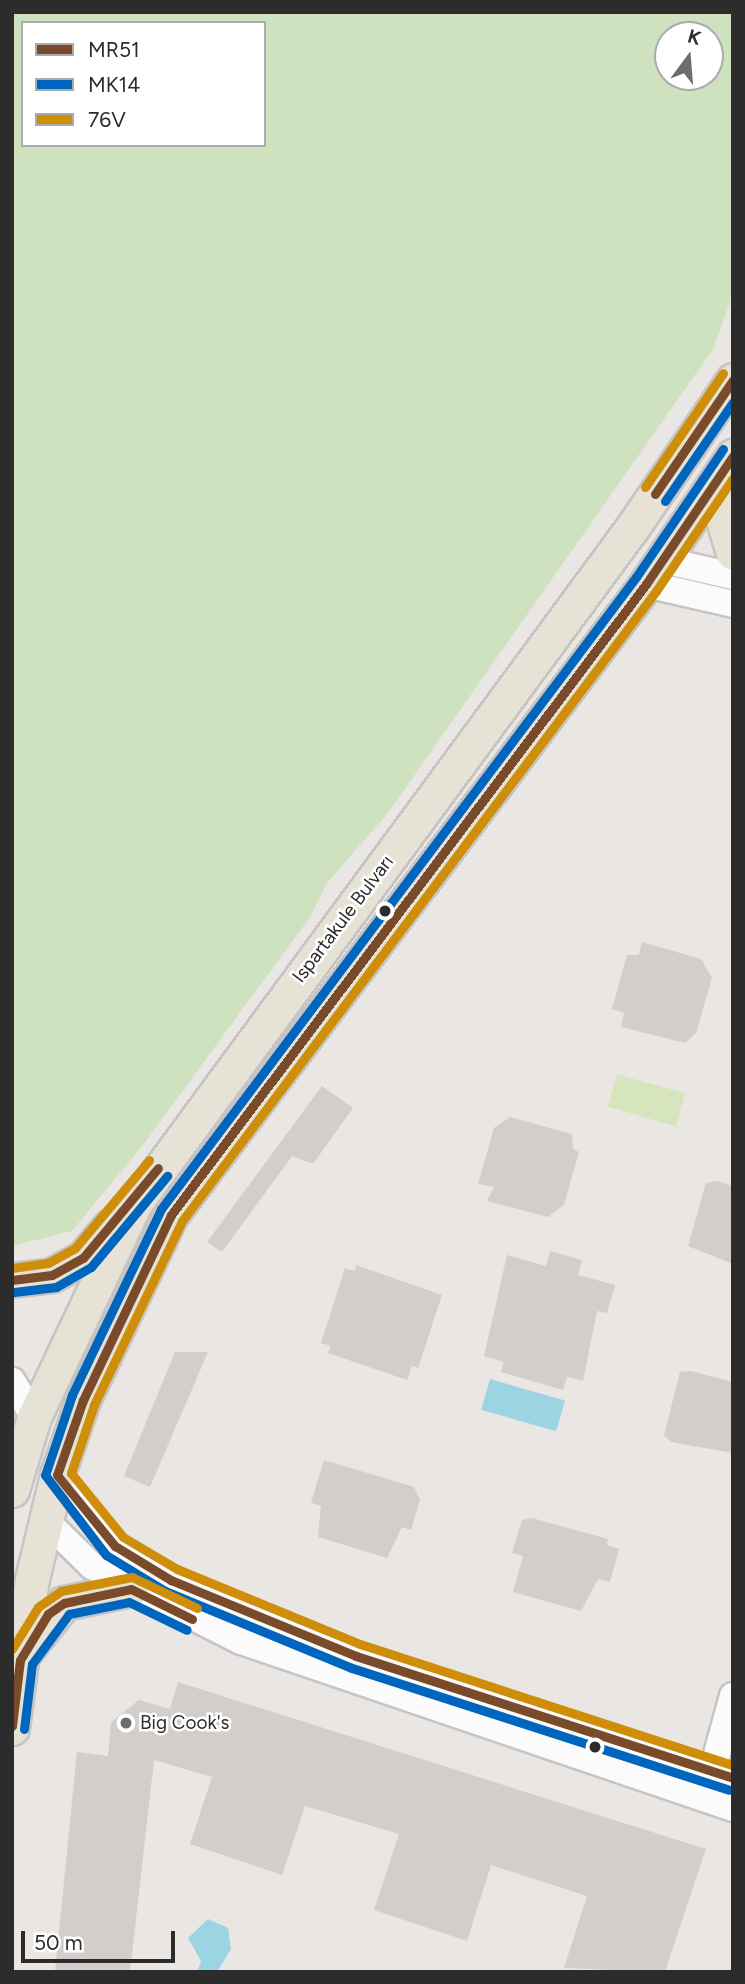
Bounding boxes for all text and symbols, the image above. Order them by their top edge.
legend [21,21,266,147]
north arrow [654,21,724,91]
text: K [685,24,704,50]
text: MR51 [88,37,140,62]
text: MK14 [88,72,140,97]
text: 76V [88,107,126,132]
street label: Ispartakule Bulvarı [288,851,398,987]
unlabelled marker [378,904,392,918]
place label: Big Cook's [140,1712,229,1734]
marker: Big Cook's [118,1715,134,1731]
unlabelled marker [588,1740,602,1754]
scale bar [24,1918,178,1962]
text: 50 m [34,1930,83,1955]

